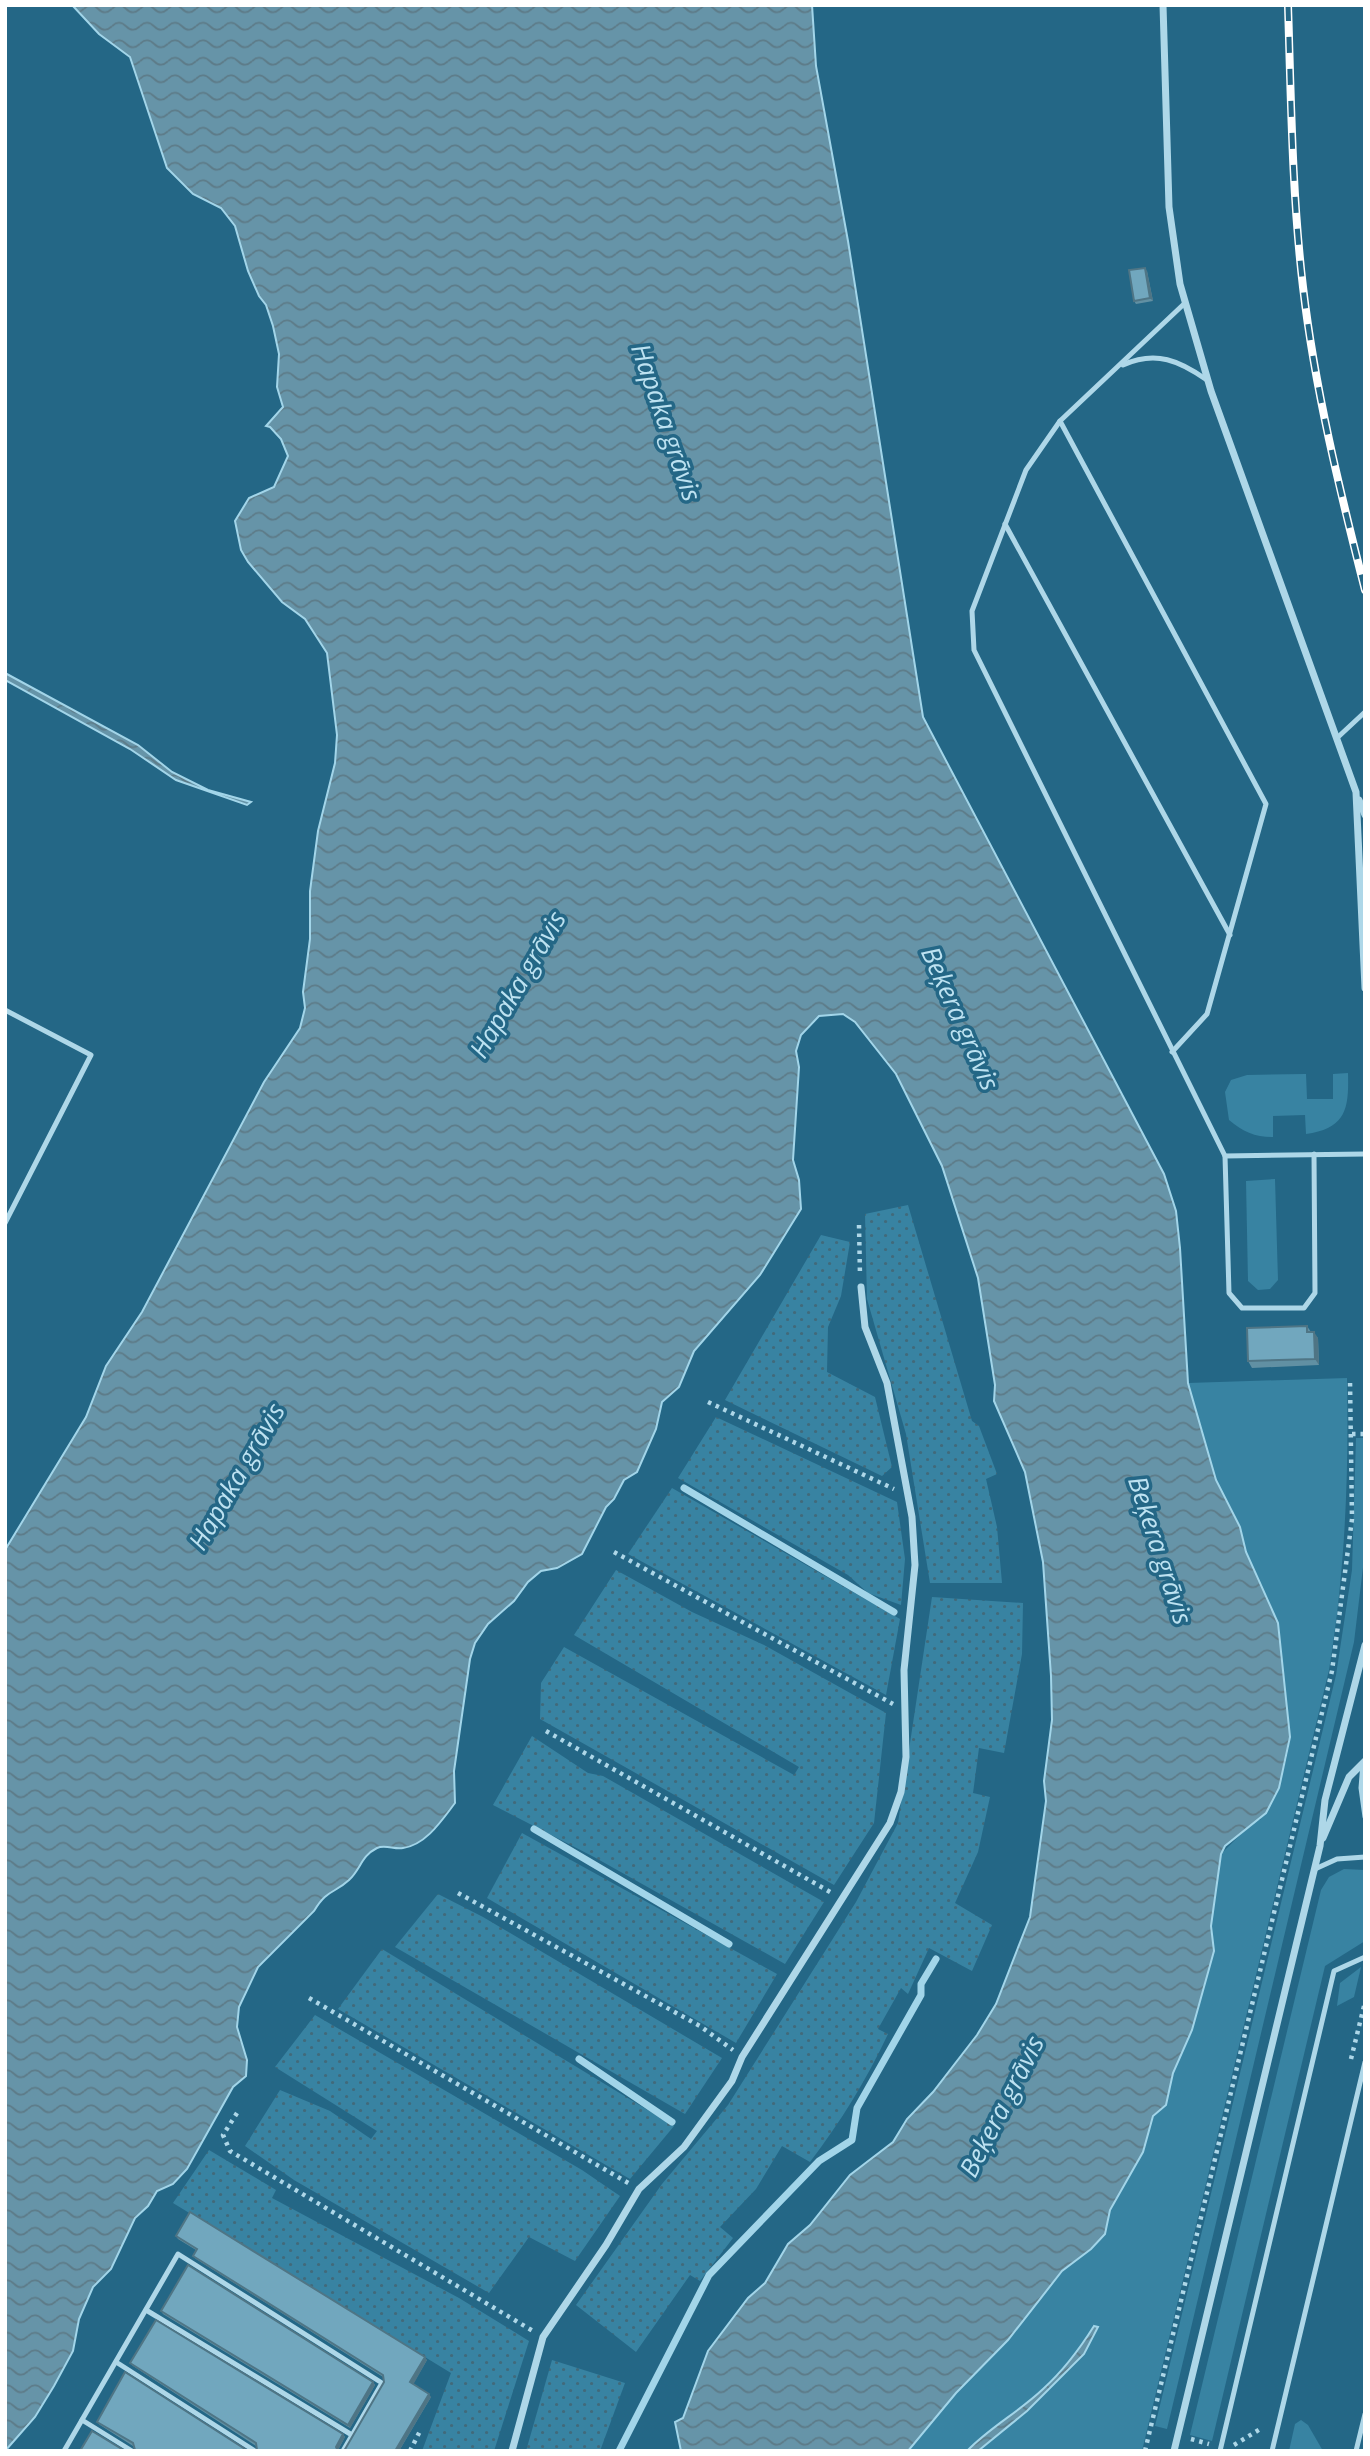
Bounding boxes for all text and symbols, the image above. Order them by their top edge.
water label: Hapaka grāvis [623,338,711,506]
water label: Hapaka grāvis [460,904,574,1064]
water label: Beķera grāvis [913,940,1009,1096]
water label: Hapaka grāvis [179,1396,293,1556]
water label: Beķera grāvis [1120,1471,1202,1629]
water label: Beķera grāvis [950,2029,1052,2183]

